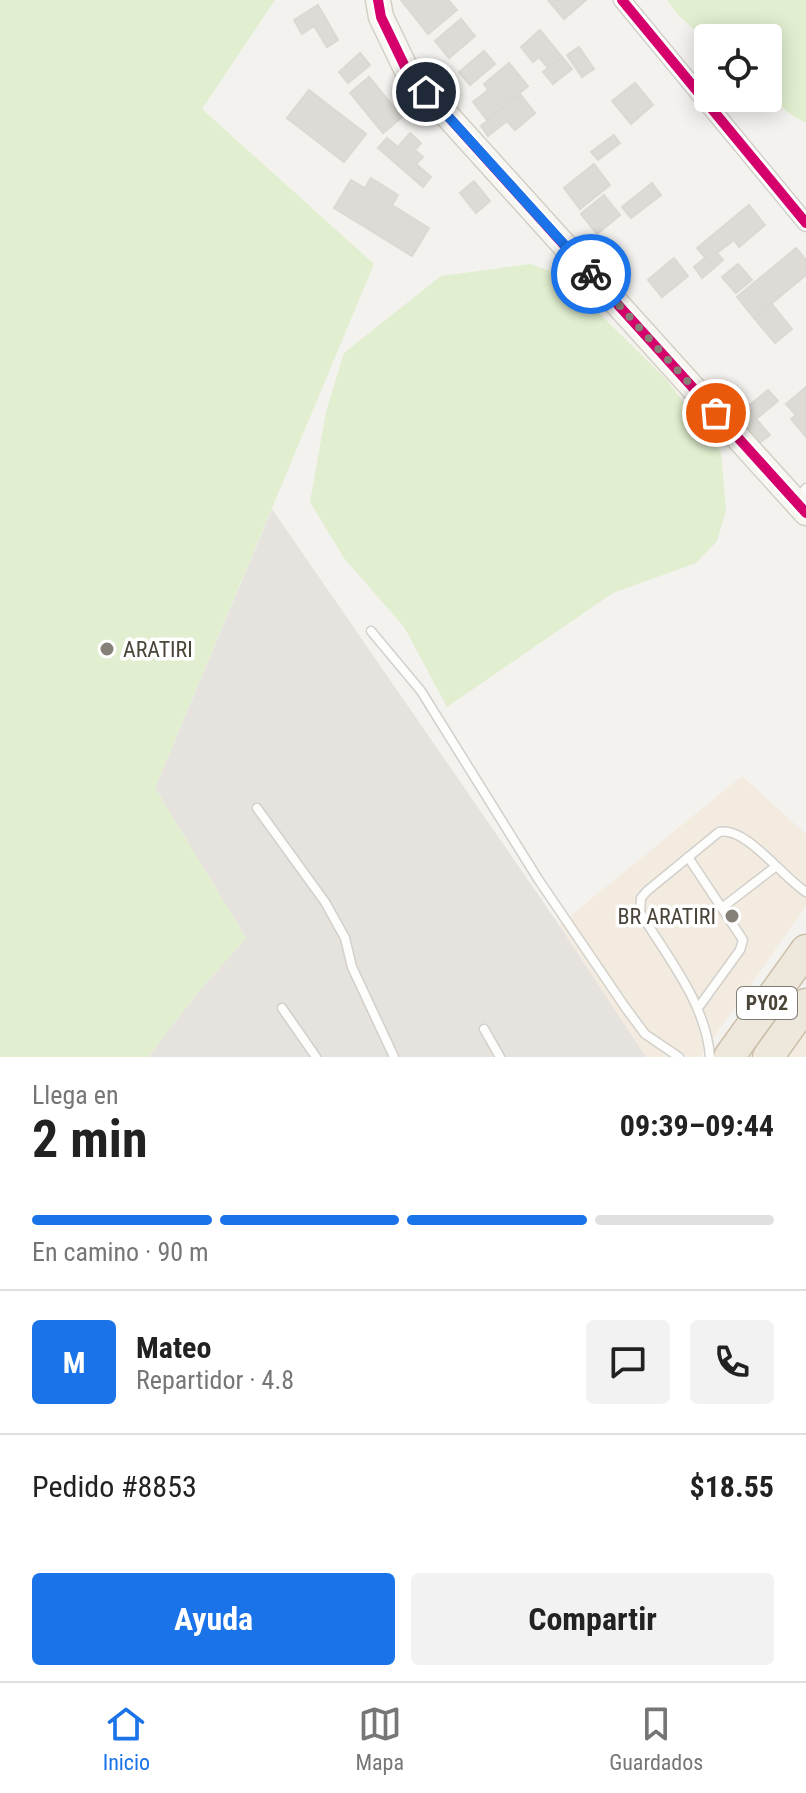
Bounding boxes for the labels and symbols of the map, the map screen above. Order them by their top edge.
pin [392,58,460,126]
courier [551,234,631,314]
pin [682,379,750,447]
place label: ARATIRI [123,637,193,662]
marker: ARATIRI [98,640,116,658]
place label: BR ARATIRI [617,904,716,929]
marker: BR ARATIRI [723,907,741,925]
road number: PY02 [737,987,797,1019]

